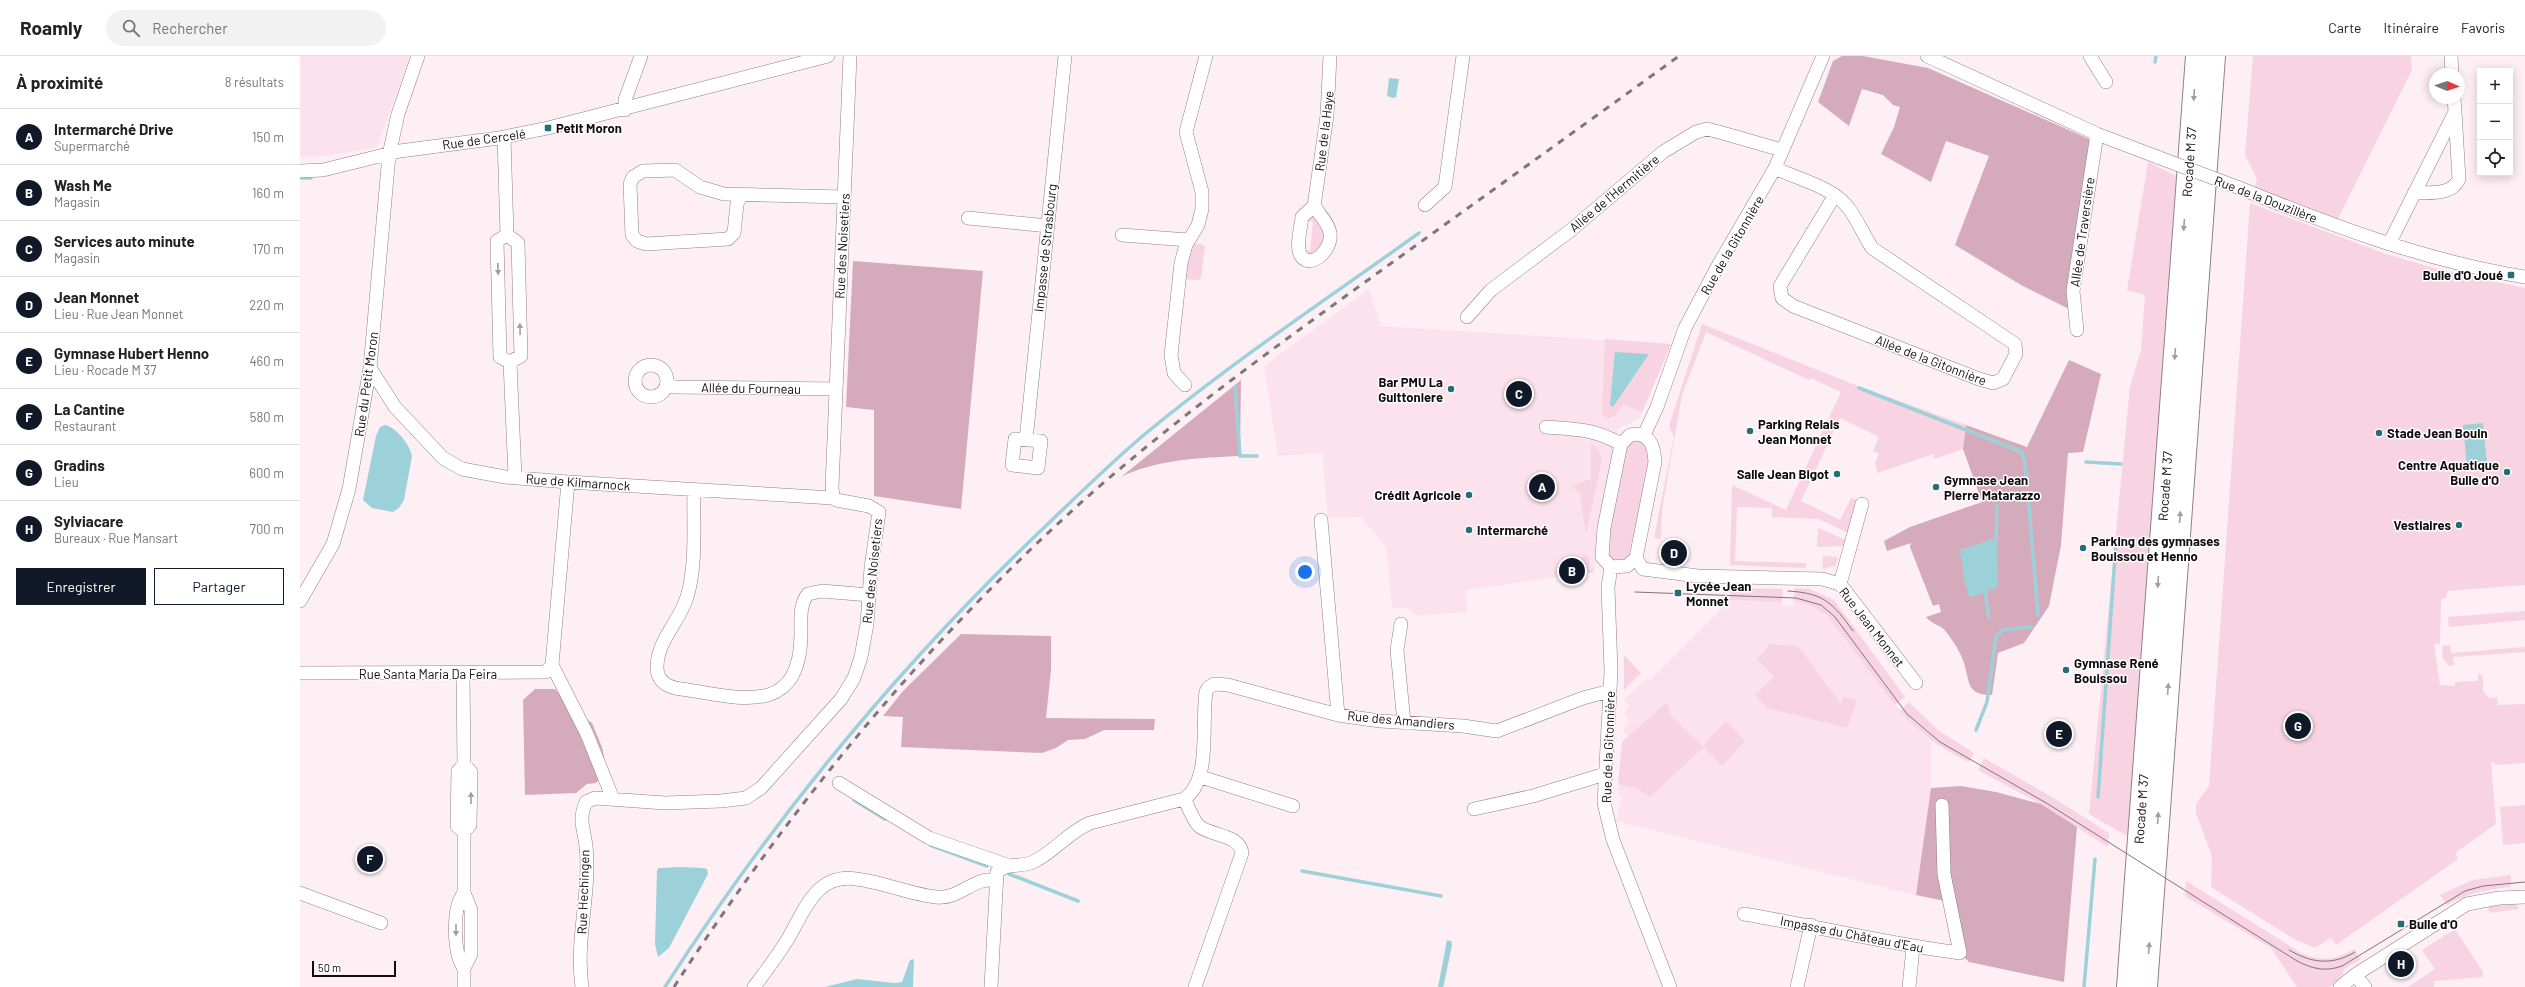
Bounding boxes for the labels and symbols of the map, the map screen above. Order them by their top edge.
north arrow [2429,68,2465,104]
one-way arrow [2190,89,2197,101]
street label: Rue de la Haye [1311,90,1337,172]
place label: Petit Moron [556,120,622,136]
marker: Petit Moron [543,123,553,133]
street label: Rue de Cercelé [441,125,527,153]
street label: Rocade M 37 [2179,127,2199,197]
street label: Allée de l'Hermitière [1566,151,1662,235]
street label: Rue de la Douzillère [2212,172,2320,226]
street label: Allée de Traversière [2066,176,2098,288]
street label: Impasse de Strasbourg [1030,183,1060,313]
street label: Rue de la Gitonnière [1697,192,1767,298]
street label: Rue des Noisetiers [831,193,853,299]
one-way arrow [2181,219,2188,231]
one-way arrow [495,263,501,276]
place label: Bulle d'O Joué [2423,267,2503,283]
marker: Bulle d'O Joué [2506,270,2516,280]
one-way arrow [517,322,523,335]
street label: Rue du Petit Moron [351,330,381,438]
street label: Allée de la Gitonnière [1873,331,1989,389]
one-way arrow [2171,348,2178,360]
place label: Bar PMU La Guittoniere [1378,374,1443,405]
street label: Allée du Fourneau [701,379,801,397]
pin: C [1506,379,1532,409]
marker: Bar PMU La Guittoniere [1446,384,1456,394]
place label: Parking Relais Jean Monnet [1758,416,1840,447]
place label: Stade Jean Bouin [2387,425,2488,441]
marker: Parking Relais Jean Monnet [1745,426,1755,436]
marker: Stade Jean Bouin [2374,428,2384,438]
street label: Rocade M 37 [2155,451,2175,521]
place label: Centre Aquatique Bulle d'O [2398,457,2499,488]
place label: Salle Jean Bigot [1737,466,1829,482]
marker: Centre Aquatique Bulle d'O [2502,467,2512,477]
marker: Salle Jean Bigot [1832,469,1842,479]
street label: Rue de Kilmarnock [525,470,631,494]
pin: A [1529,472,1555,502]
place label: Gymnase Jean Pierre Matarazzo [1944,472,2040,503]
marker: Gymnase Jean Pierre Matarazzo [1931,482,1941,492]
place label: Crédit Agricole [1375,487,1461,503]
marker: Crédit Agricole [1464,490,1474,500]
one-way arrow [2177,511,2184,523]
place label: Vestiaires [2393,517,2451,533]
street label: Rue des Noisetiers [859,518,885,624]
marker: Vestiaires [2454,520,2464,530]
place label: Intermarché [1477,522,1548,538]
marker: Intermarché [1464,525,1474,535]
place label: Parking des gymnases Bouissou et Henno [2091,533,2220,564]
pin: D [1661,538,1687,568]
marker: Parking des gymnases Bouissou et Henno [2078,543,2088,553]
pin: B [1559,556,1585,586]
your location [1295,562,1315,582]
one-way arrow [2154,576,2161,588]
place label: Lycée Jean Monnet [1686,578,1751,609]
street label: Rue Jean Monnet [1836,584,1908,670]
marker: Lycée Jean Monnet [1673,588,1683,598]
place label: Gymnase René Bouissou [2074,655,2159,686]
marker: Gymnase René Bouissou [2061,665,2071,675]
street label: Rue Santa Maria Da Feira [359,666,497,682]
one-way arrow [2164,683,2171,695]
street label: Rue de la Gitonnière [1598,691,1618,803]
street label: Rue des Amandiers [1347,707,1455,733]
pin: G [2285,711,2311,741]
pin: E [2046,719,2072,749]
street label: Rocade M 37 [2131,774,2151,844]
one-way arrow [468,791,474,804]
one-way arrow [2155,812,2162,824]
pin: F [357,844,383,874]
street label: Rue Hechingen [574,849,592,935]
street label: Impasse du Château d'Eau [1779,912,1925,956]
place label: Bulle d'O [2409,916,2458,932]
marker: Bulle d'O [2396,919,2406,929]
one-way arrow [453,924,460,936]
one-way arrow [2145,942,2152,954]
pin: H [2388,949,2414,979]
scale bar [312,959,396,978]

